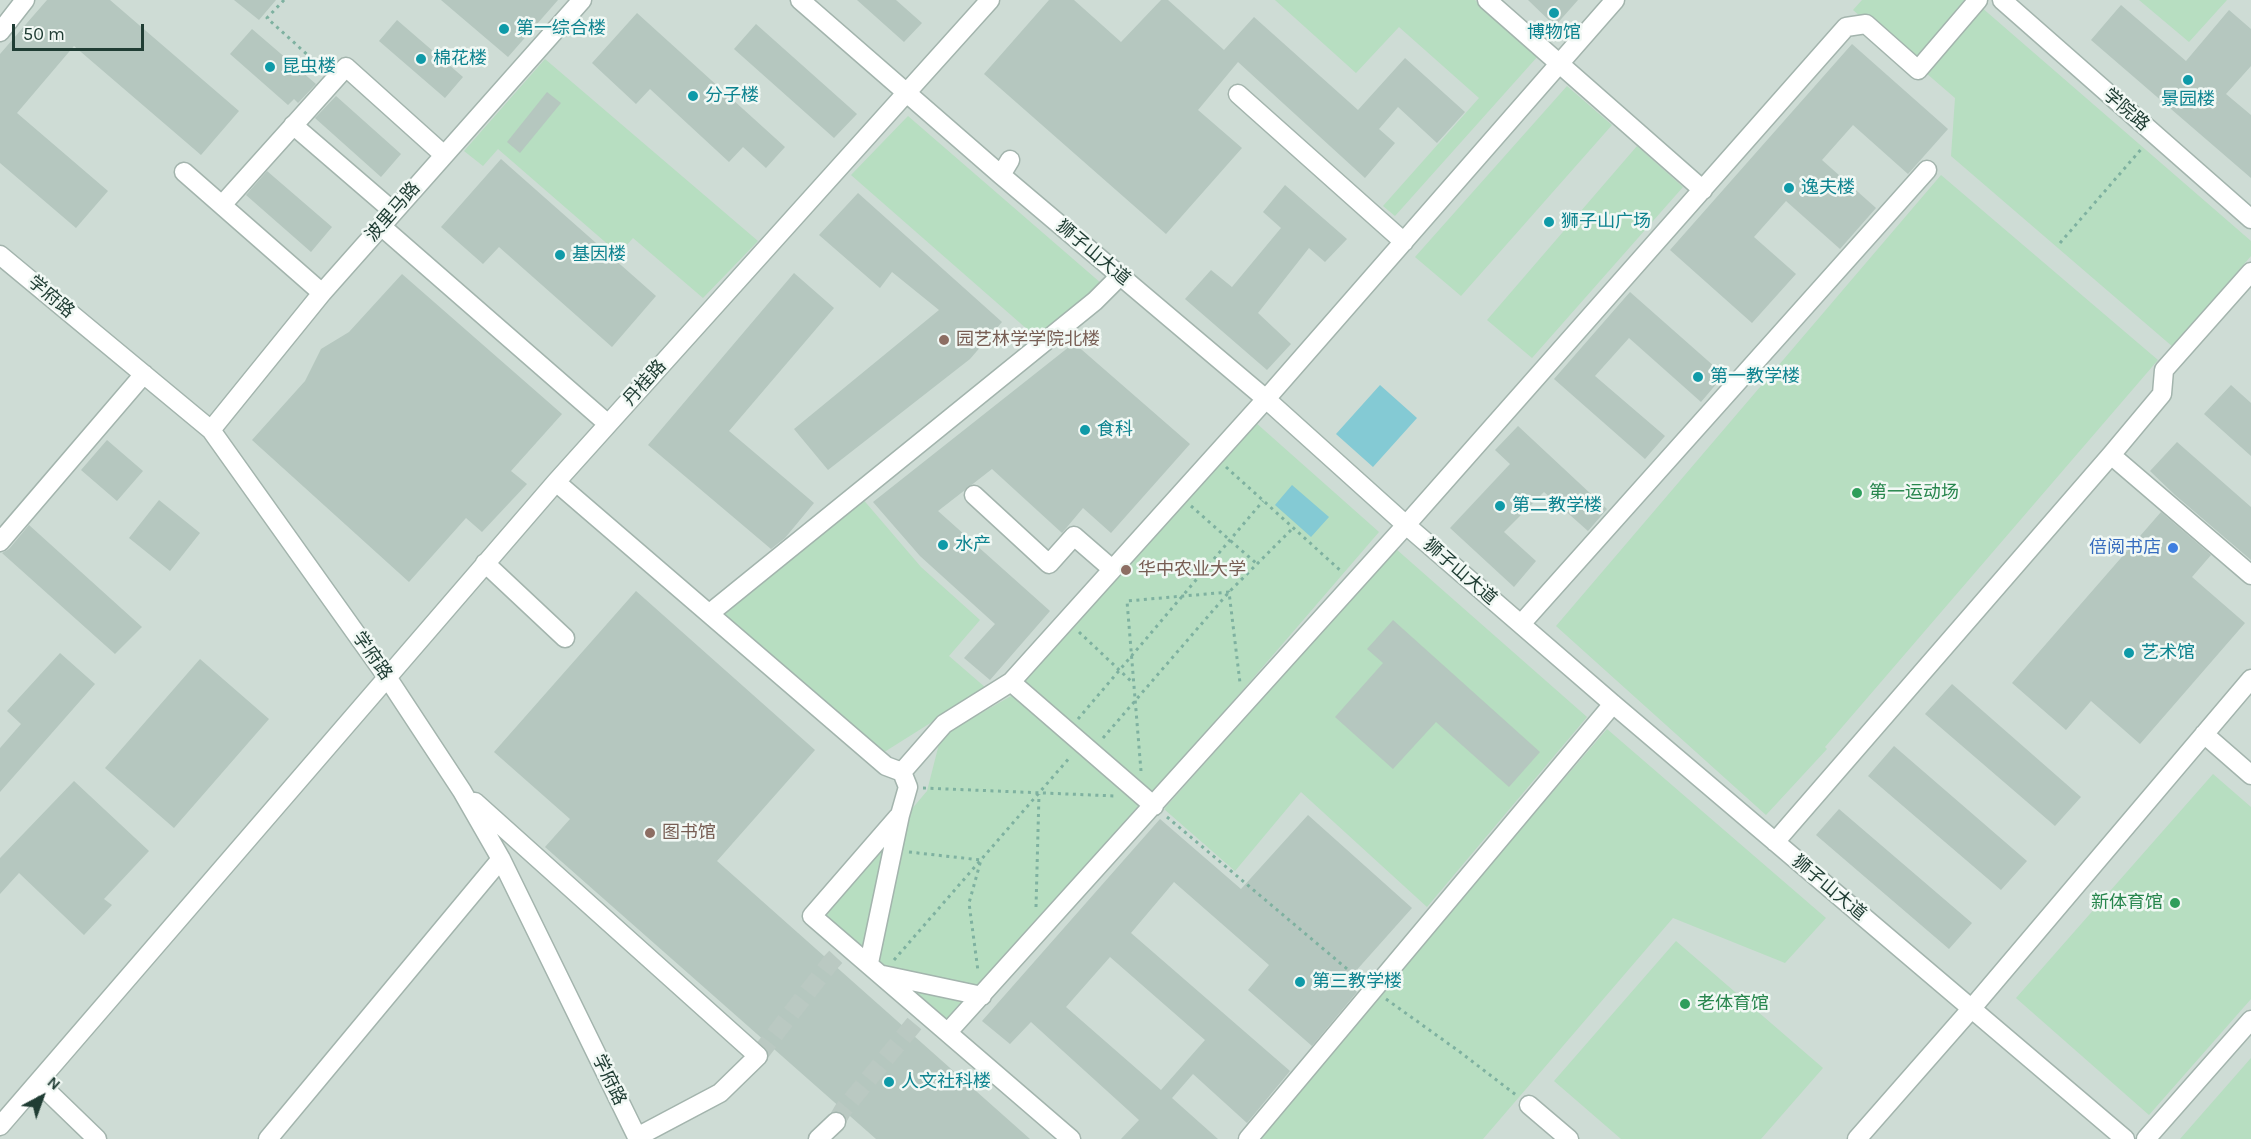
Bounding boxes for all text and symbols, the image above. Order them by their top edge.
marker: 博物馆 [1547,6,1561,20]
scale bar [15,12,147,50]
place label: 第一综合楼 [516,18,606,40]
marker: 第一综合楼 [497,22,511,36]
place label: 博物馆 [1527,22,1581,44]
text: 50 m [23,23,65,45]
place label: 棉花楼 [433,48,487,70]
marker: 棉花楼 [414,52,428,66]
place label: 昆虫楼 [282,56,336,78]
marker: 昆虫楼 [263,60,277,74]
marker: 景园楼 [2181,73,2195,87]
street label: 学院路 [2099,84,2153,136]
place label: 分子楼 [705,85,759,107]
marker: 分子楼 [686,89,700,103]
place label: 景园楼 [2161,89,2215,111]
place label: 逸夫楼 [1801,177,1855,199]
street label: 波里马路 [361,178,425,246]
marker: 逸夫楼 [1782,181,1796,195]
place label: 狮子山广场 [1561,211,1651,233]
marker: 狮子山广场 [1542,215,1556,229]
street label: 狮子山大道 [1052,216,1134,290]
place label: 基因楼 [572,244,626,266]
marker: 基因楼 [553,248,567,262]
street label: 学府路 [23,271,79,323]
place label: 园艺林学学院北楼 [956,329,1100,351]
marker: 园艺林学学院北楼 [937,333,951,347]
street label: 丹桂路 [619,356,671,410]
place label: 第一教学楼 [1710,366,1800,388]
marker: 第一教学楼 [1691,370,1705,384]
place label: 食科 [1097,419,1133,441]
marker: 食科 [1078,423,1092,437]
place label: 第一运动场 [1869,482,1959,504]
marker: 第一运动场 [1850,486,1864,500]
place label: 第二教学楼 [1512,495,1602,517]
marker: 第二教学楼 [1493,499,1507,513]
place label: 水产 [955,534,991,556]
street label: 狮子山大道 [1419,534,1501,610]
place label: 倍阅书店 [2089,537,2161,559]
marker: 水产 [936,538,950,552]
marker: 倍阅书店 [2166,541,2180,555]
place label: 华中农业大学 [1138,559,1246,581]
marker: 华中农业大学 [1119,563,1133,577]
street label: 学府路 [348,628,396,684]
place label: 艺术馆 [2141,642,2195,664]
marker: 艺术馆 [2122,646,2136,660]
place label: 图书馆 [662,822,716,844]
marker: 图书馆 [643,826,657,840]
street label: 狮子山大道 [1788,851,1870,925]
place label: 新体育馆 [2091,892,2163,914]
marker: 新体育馆 [2168,896,2182,910]
place label: 第三教学楼 [1312,971,1402,993]
marker: 第三教学楼 [1293,975,1307,989]
place label: 老体育馆 [1697,993,1769,1015]
marker: 老体育馆 [1678,997,1692,1011]
street label: 学府路 [587,1051,631,1109]
north arrow [12,1067,72,1127]
place label: 人文社科楼 [901,1071,991,1093]
text: N [44,1072,65,1094]
marker: 人文社科楼 [882,1075,896,1089]

